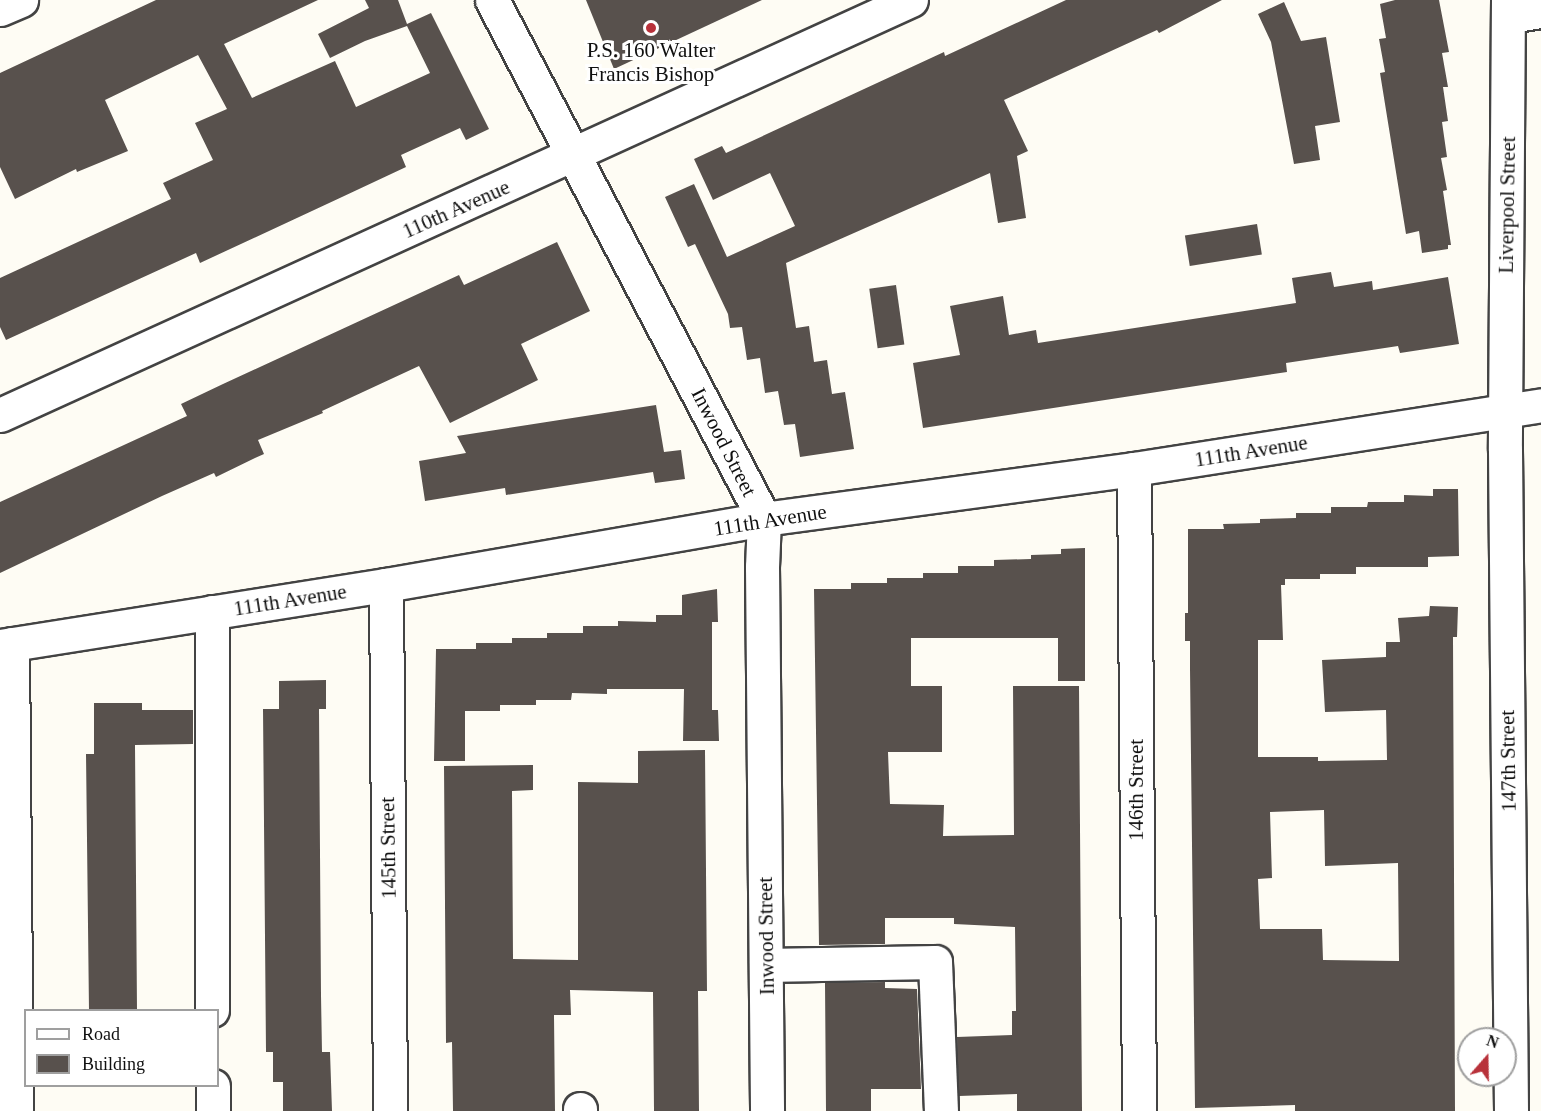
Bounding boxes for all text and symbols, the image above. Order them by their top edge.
marker: P.S. 160 Walter Francis Bishop [644,21,658,35]
place label: P.S. 160 Walter Francis Bishop [587,37,715,87]
street label: Liverpool Street [1493,136,1521,274]
street label: 110th Avenue [398,174,514,244]
street label: Inwood Street [686,384,762,500]
street label: 111th Avenue [1192,430,1310,472]
street label: 111th Avenue [711,499,829,541]
street label: 111th Avenue [231,579,349,621]
street label: 147th Street [1495,710,1521,812]
street label: 146th Street [1123,739,1149,841]
street label: 145th Street [375,797,401,899]
street label: Inwood Street [752,877,780,995]
legend [24,1009,219,1087]
text: Road [82,1024,120,1044]
north arrow [1457,1027,1517,1087]
text: N [1484,1032,1501,1051]
text: Building [82,1054,145,1074]

